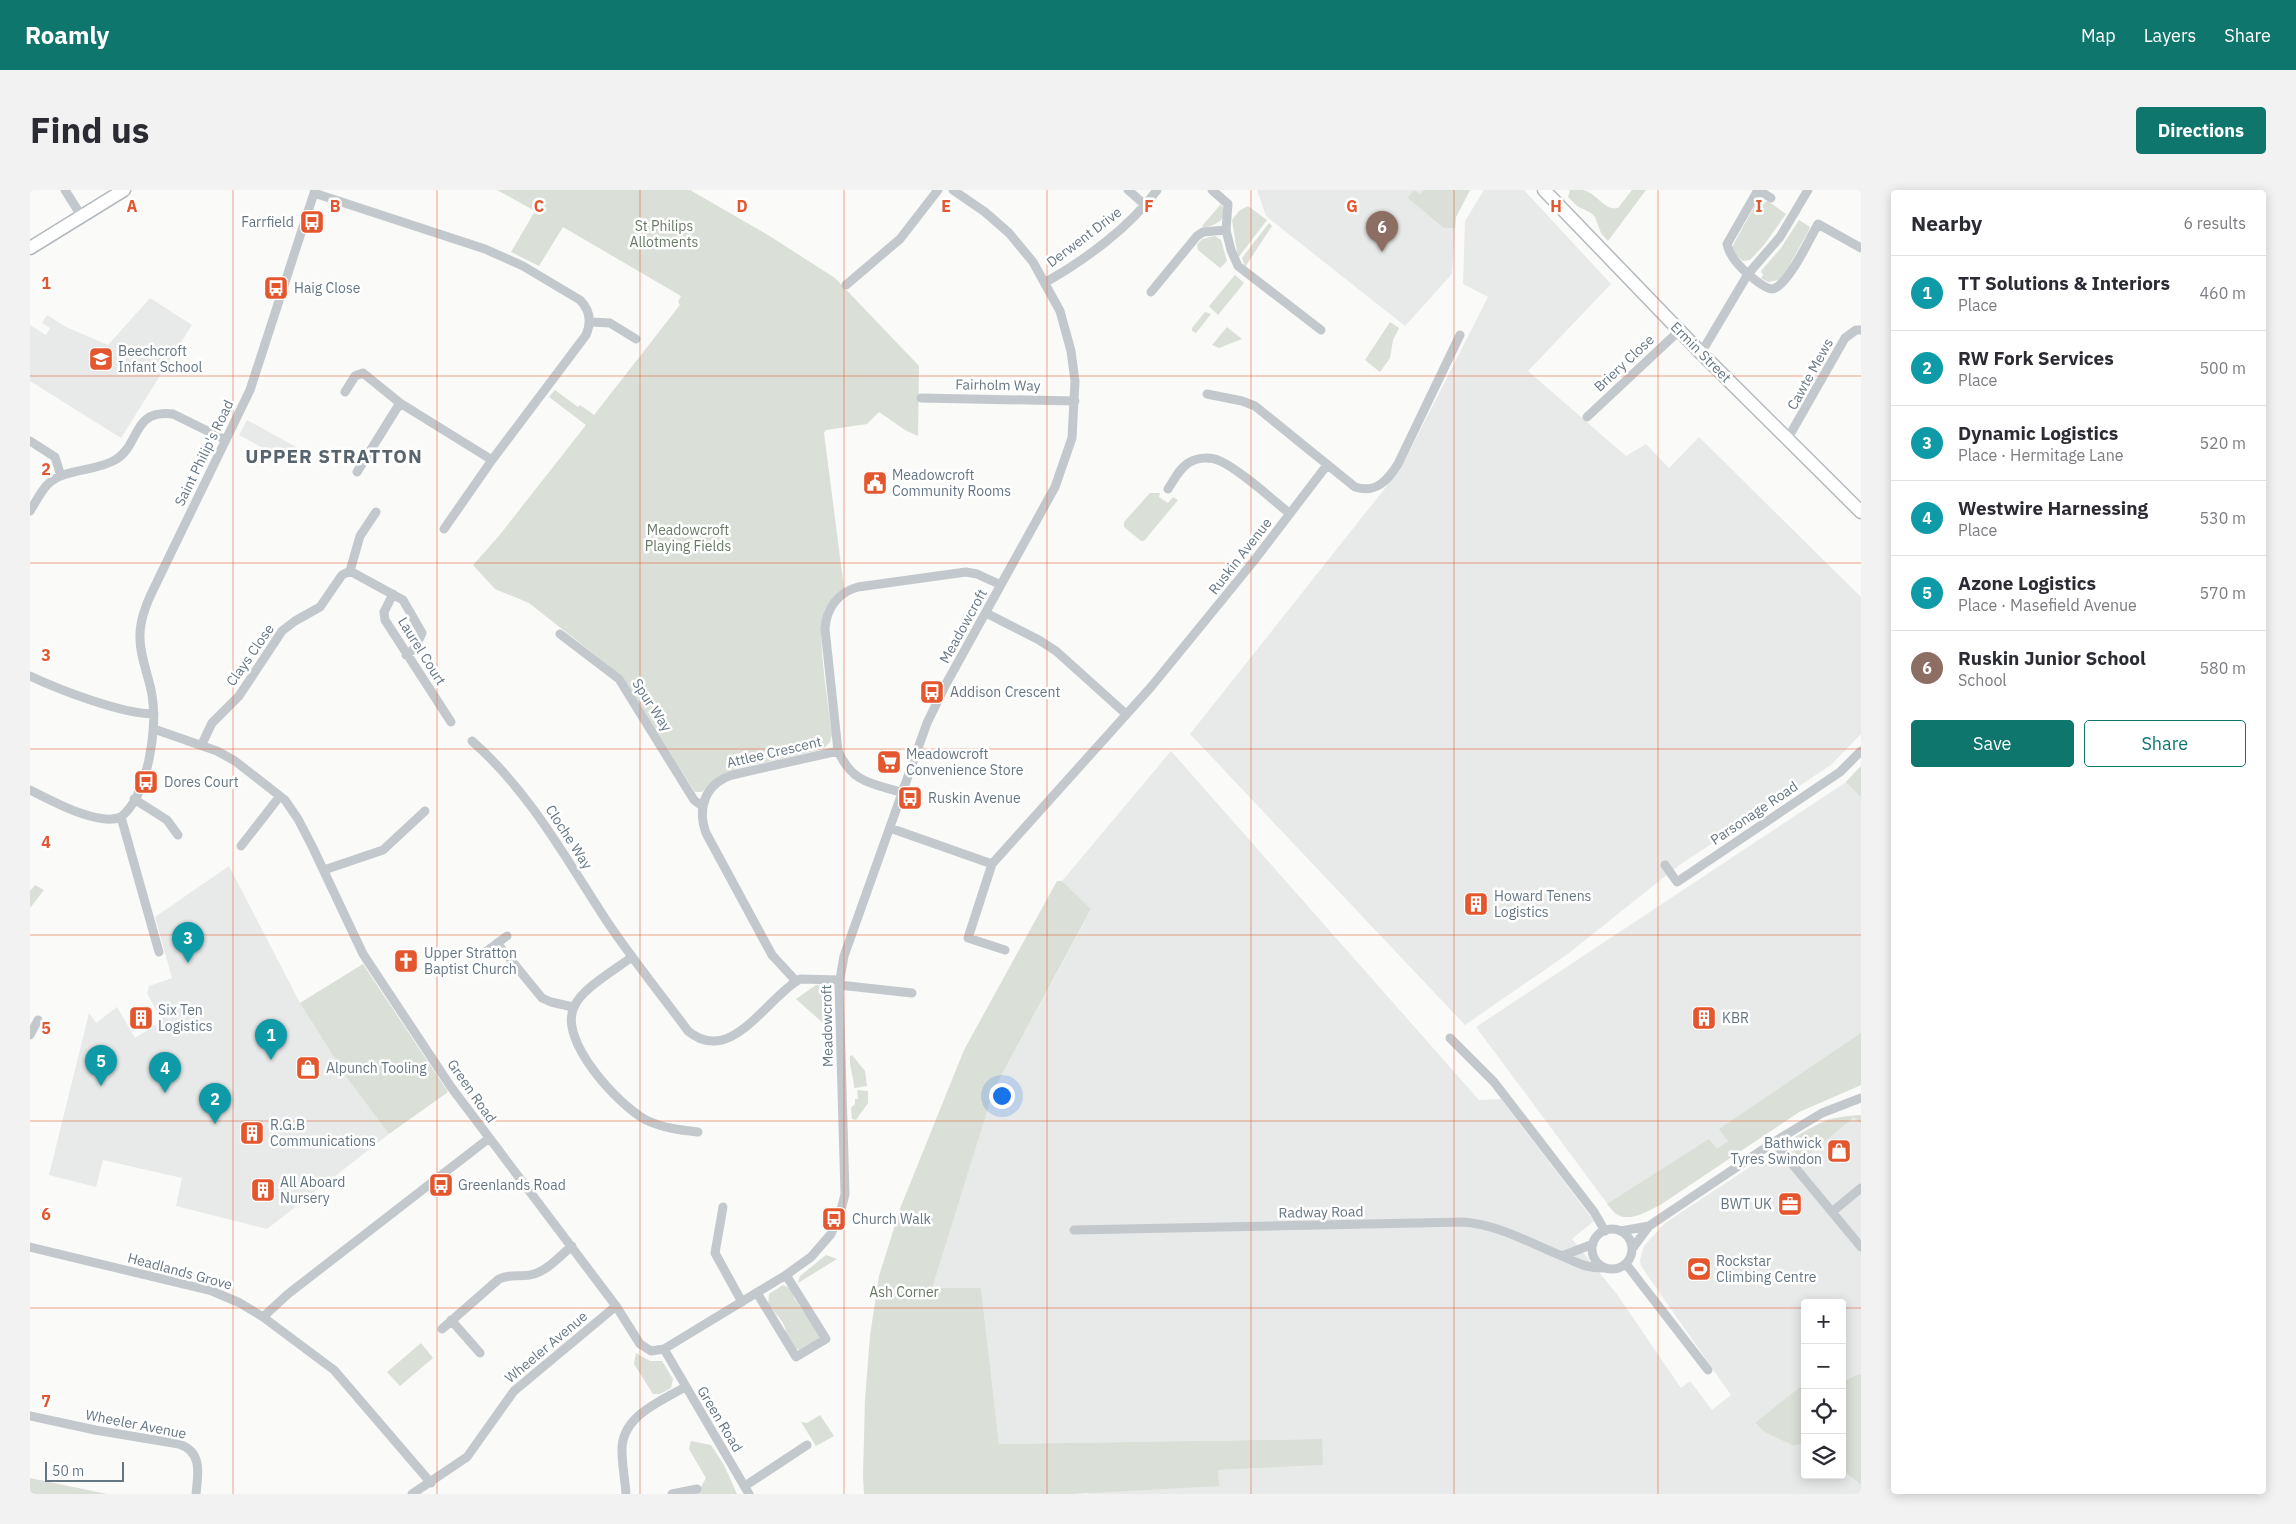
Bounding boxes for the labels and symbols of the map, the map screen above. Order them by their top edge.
text: A [127,196,138,216]
text: B [330,196,341,216]
text: C [534,196,544,216]
text: D [736,196,748,216]
text: E [941,196,951,216]
text: F [1144,196,1154,216]
text: G [1346,196,1358,216]
text: H [1550,196,1562,216]
text: I [1756,196,1763,216]
street label: Derwent Drive [1043,203,1125,271]
bus stop icon: Farrfield [299,209,325,235]
pin: 6 [1366,211,1398,252]
place label: Farrfield [241,213,294,231]
park label: St Philips Allotments [630,217,699,251]
text: 1 [41,273,51,293]
bus stop icon: Haig Close [263,275,289,301]
place label: Haig Close [294,279,361,297]
street label: Ermin Street [1667,318,1735,386]
street label: Briery Close [1590,330,1658,395]
street label: Cawte Mews [1783,335,1837,413]
place label: Beechcroft Infant School [118,342,203,376]
school or university icon: Beechcroft Infant School [88,346,114,372]
street label: Fairholm Way [955,375,1041,395]
street label: Saint Philip's Road [170,397,238,509]
district label: UPPER STRATTON [245,444,423,468]
text: 2 [41,459,51,479]
place label: Meadowcroft Community Rooms [892,466,1011,500]
public building icon: Meadowcroft Community Rooms [862,470,888,496]
street label: Ruskin Avenue [1204,514,1276,598]
park label: Meadowcroft Playing Fields [645,521,731,555]
street label: Meadowcroft [935,586,991,666]
street label: Laurel Court [394,614,450,688]
street label: Clays Close [222,620,278,690]
text: 3 [41,645,51,665]
street label: Spur Way [628,675,676,735]
bus stop icon: Addison Crescent [919,679,945,705]
place label: Addison Crescent [950,683,1060,701]
street label: Attlee Crescent [725,732,823,772]
place label: Meadowcroft Convenience Store [906,745,1024,779]
supermarket icon: Meadowcroft Convenience Store [876,749,902,775]
bus stop icon: Dores Court [133,769,159,795]
place label: Dores Court [164,773,239,791]
street label: Parsonage Road [1707,777,1801,849]
bus stop icon: Ruskin Avenue [897,785,923,811]
place label: Ruskin Avenue [928,789,1021,807]
street label: Cloche Way [542,801,596,873]
text: 4 [41,832,51,852]
place label: Howard Tenens Logistics [1494,887,1592,921]
building icon: Howard Tenens Logistics [1463,891,1489,917]
pin: 3 [172,922,204,963]
place label: Upper Stratton Baptist Church [424,944,517,978]
church icon: Upper Stratton Baptist Church [393,948,419,974]
street label: Meadowcroft [817,985,837,1067]
place label: Six Ten Logistics [158,1001,213,1035]
building icon: Six Ten Logistics [128,1005,154,1031]
building icon: KBR [1691,1005,1717,1031]
place label: KBR [1722,1009,1749,1027]
text: 5 [41,1018,51,1038]
pin: 1 [255,1019,287,1060]
pin: 5 [85,1045,117,1086]
pin: 4 [149,1052,181,1093]
shop icon: Alpunch Tooling [295,1055,321,1081]
street label: Green Road [444,1056,500,1126]
place label: Alpunch Tooling [326,1059,427,1077]
pin: 2 [199,1083,231,1124]
your location [989,1083,1015,1109]
place label: R.G.B Communications [270,1116,376,1150]
building icon: R.G.B Communications [239,1120,265,1146]
place label: Bathwick Tyres Swindon [1730,1134,1823,1168]
shop icon: Bathwick Tyres Swindon [1826,1138,1852,1164]
bus stop icon: Greenlands Road [428,1172,454,1198]
place label: All Aboard Nursery [280,1173,345,1207]
place label: Greenlands Road [458,1176,566,1194]
building icon: All Aboard Nursery [250,1177,276,1203]
office icon: BWT UK [1777,1191,1803,1217]
place label: BWT UK [1721,1195,1772,1213]
street label: Radway Road [1278,1202,1364,1222]
text: 6 [41,1204,51,1224]
bus stop icon: Church Walk [821,1206,847,1232]
place label: Church Walk [852,1210,932,1228]
street label: Headlands Grove [126,1248,235,1294]
place label: Rockstar Climbing Centre [1716,1252,1817,1286]
sports icon: Rockstar Climbing Centre [1686,1256,1712,1282]
park label: Ash Corner [869,1283,939,1301]
street label: Wheeler Avenue [501,1307,591,1387]
street label: Green Road [693,1383,747,1455]
text: 7 [41,1391,51,1411]
street label: Wheeler Avenue [84,1405,188,1443]
scale bar [45,1459,124,1482]

